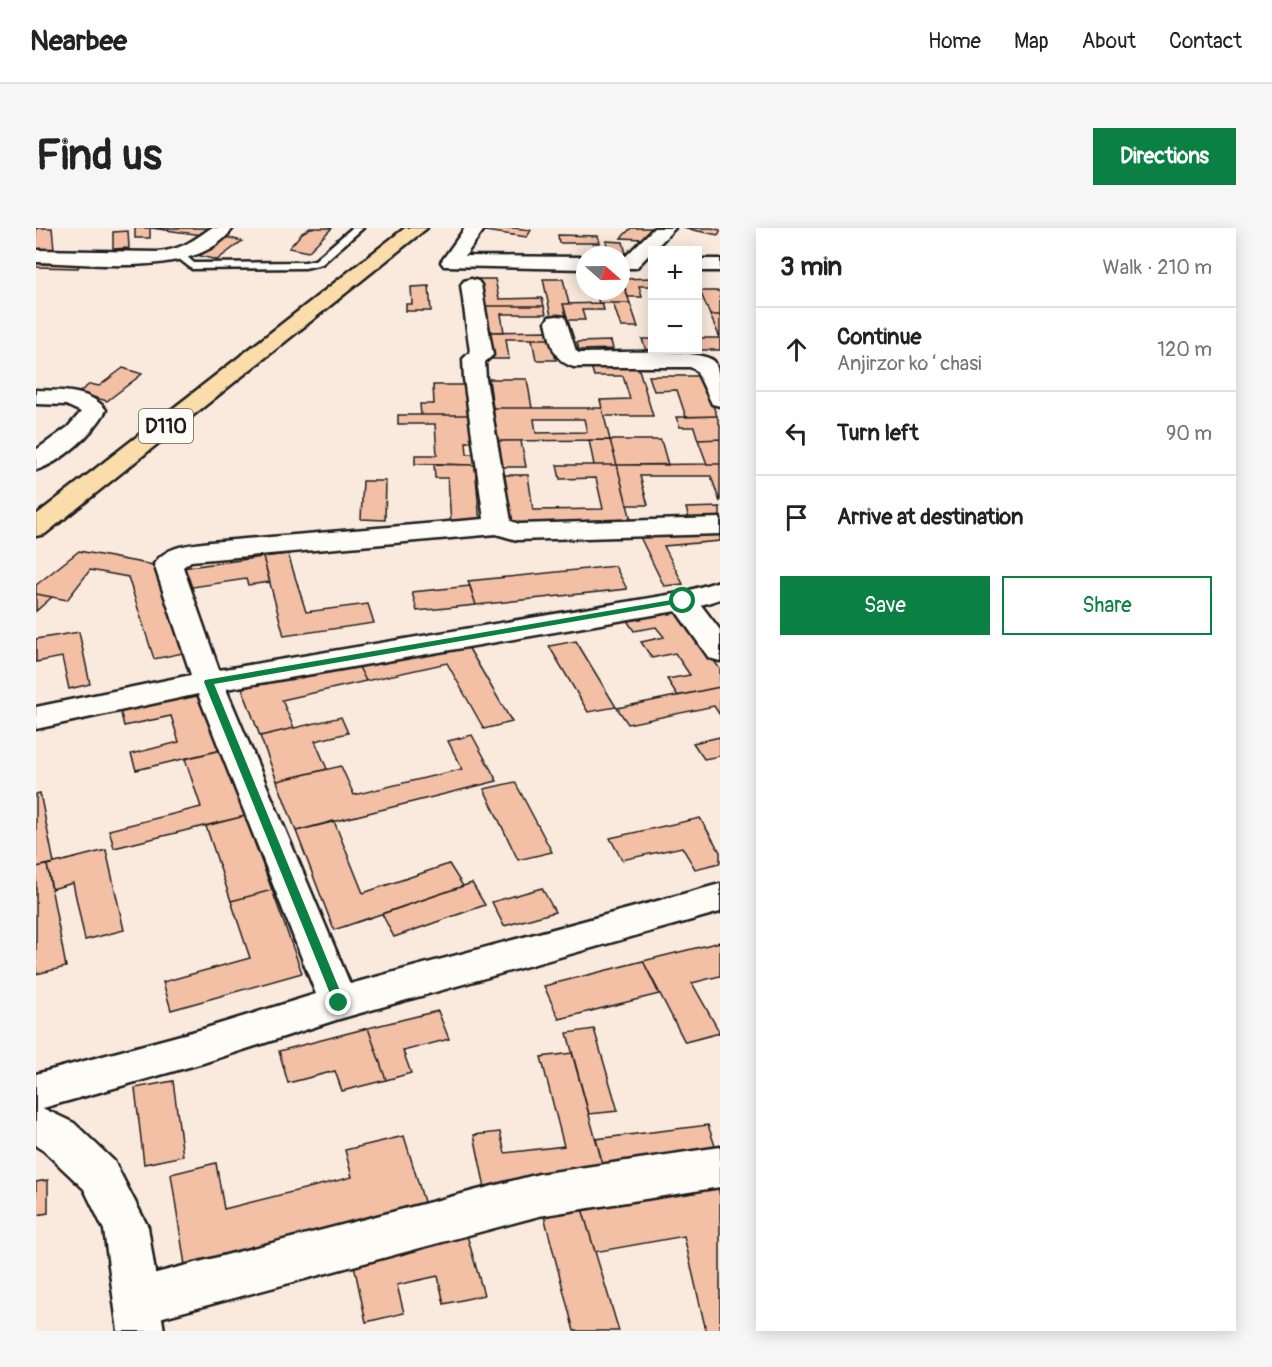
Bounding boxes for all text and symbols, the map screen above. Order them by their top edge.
text: Nearbee [30,24,127,59]
text: Home [928,28,981,55]
text: Map [1014,28,1049,55]
text: About [1082,28,1136,55]
text: Contact [1169,28,1242,55]
button: Directions [1093,128,1236,185]
text: Find us [36,130,162,182]
north arrow [576,246,630,300]
map controls [648,246,702,354]
button: + [648,246,702,300]
text: 3 min [780,251,842,283]
text: Walk · 210 m [1103,255,1212,280]
button: − [648,300,702,354]
text: Continue [837,323,921,351]
icon: ahead [780,333,813,366]
text: 120 m [1157,337,1212,362]
text: Anjirzor koʻchasi [837,351,982,376]
road number: D110 [139,409,193,443]
icon: left [780,417,813,450]
text: Turn left [837,419,919,447]
text: 90 m [1166,421,1212,446]
icon: arrive [780,501,813,534]
text: Arrive at destination [837,503,1023,531]
button: Save [780,576,990,635]
button: Share [1002,576,1212,635]
route start [669,587,695,613]
route end [325,989,351,1015]

